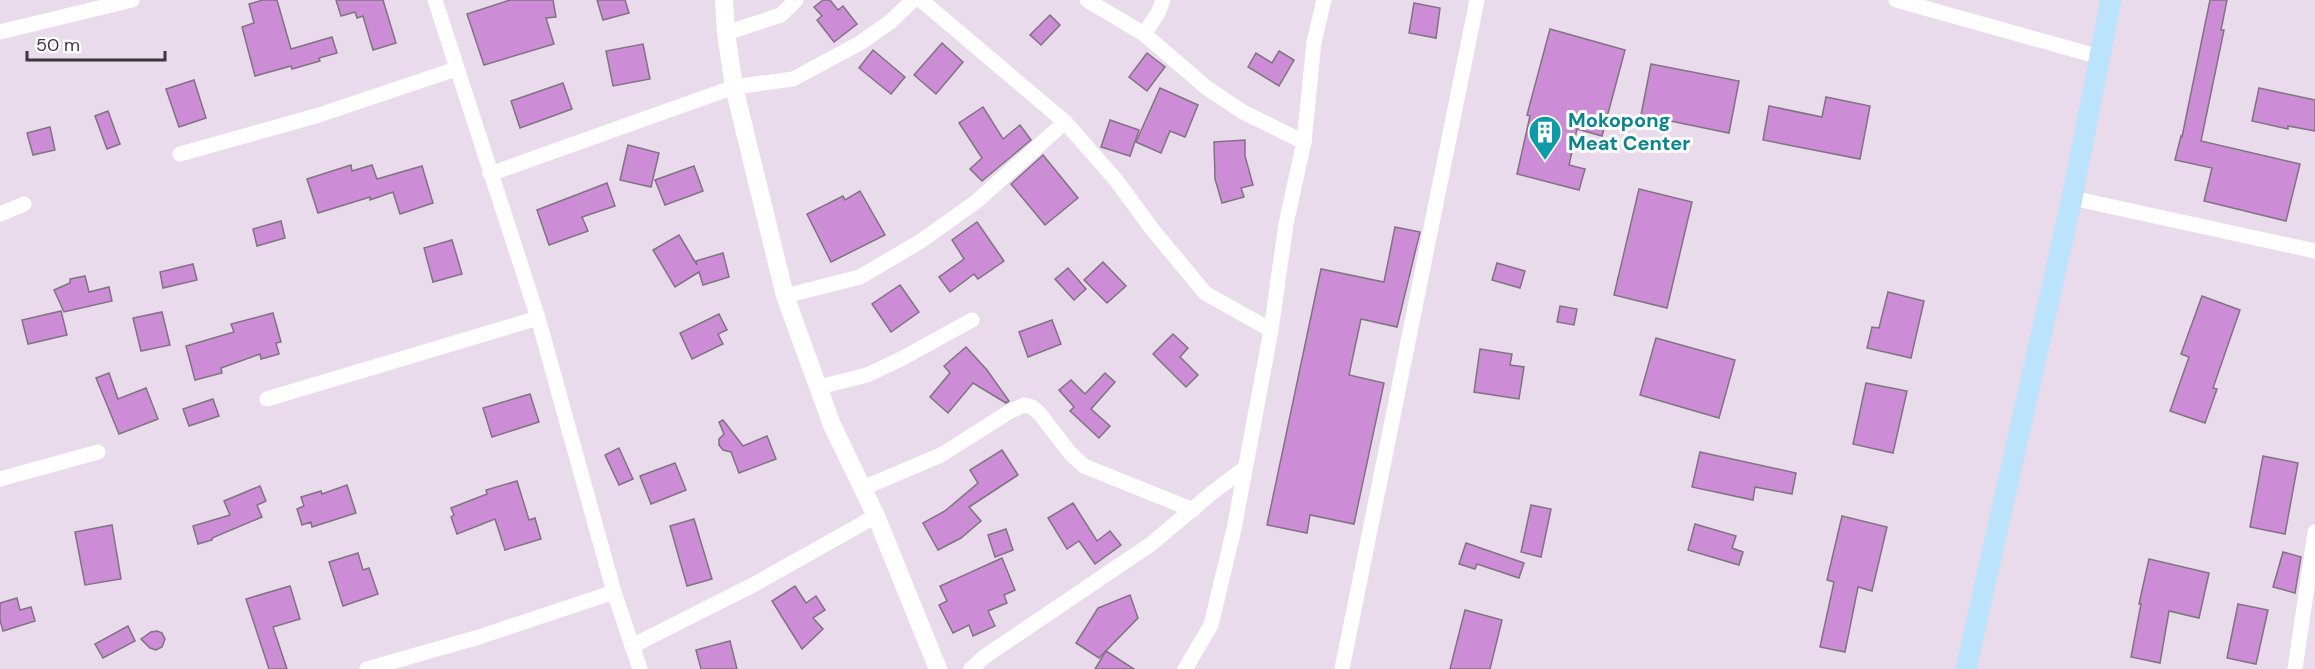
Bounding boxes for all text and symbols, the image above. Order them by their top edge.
scale bar [27,24,165,62]
text: 50 m [36,33,80,57]
place label: Mokopong Meat Center [1568,107,1691,156]
building icon: Mokopong Meat Center [1527,114,1563,161]

